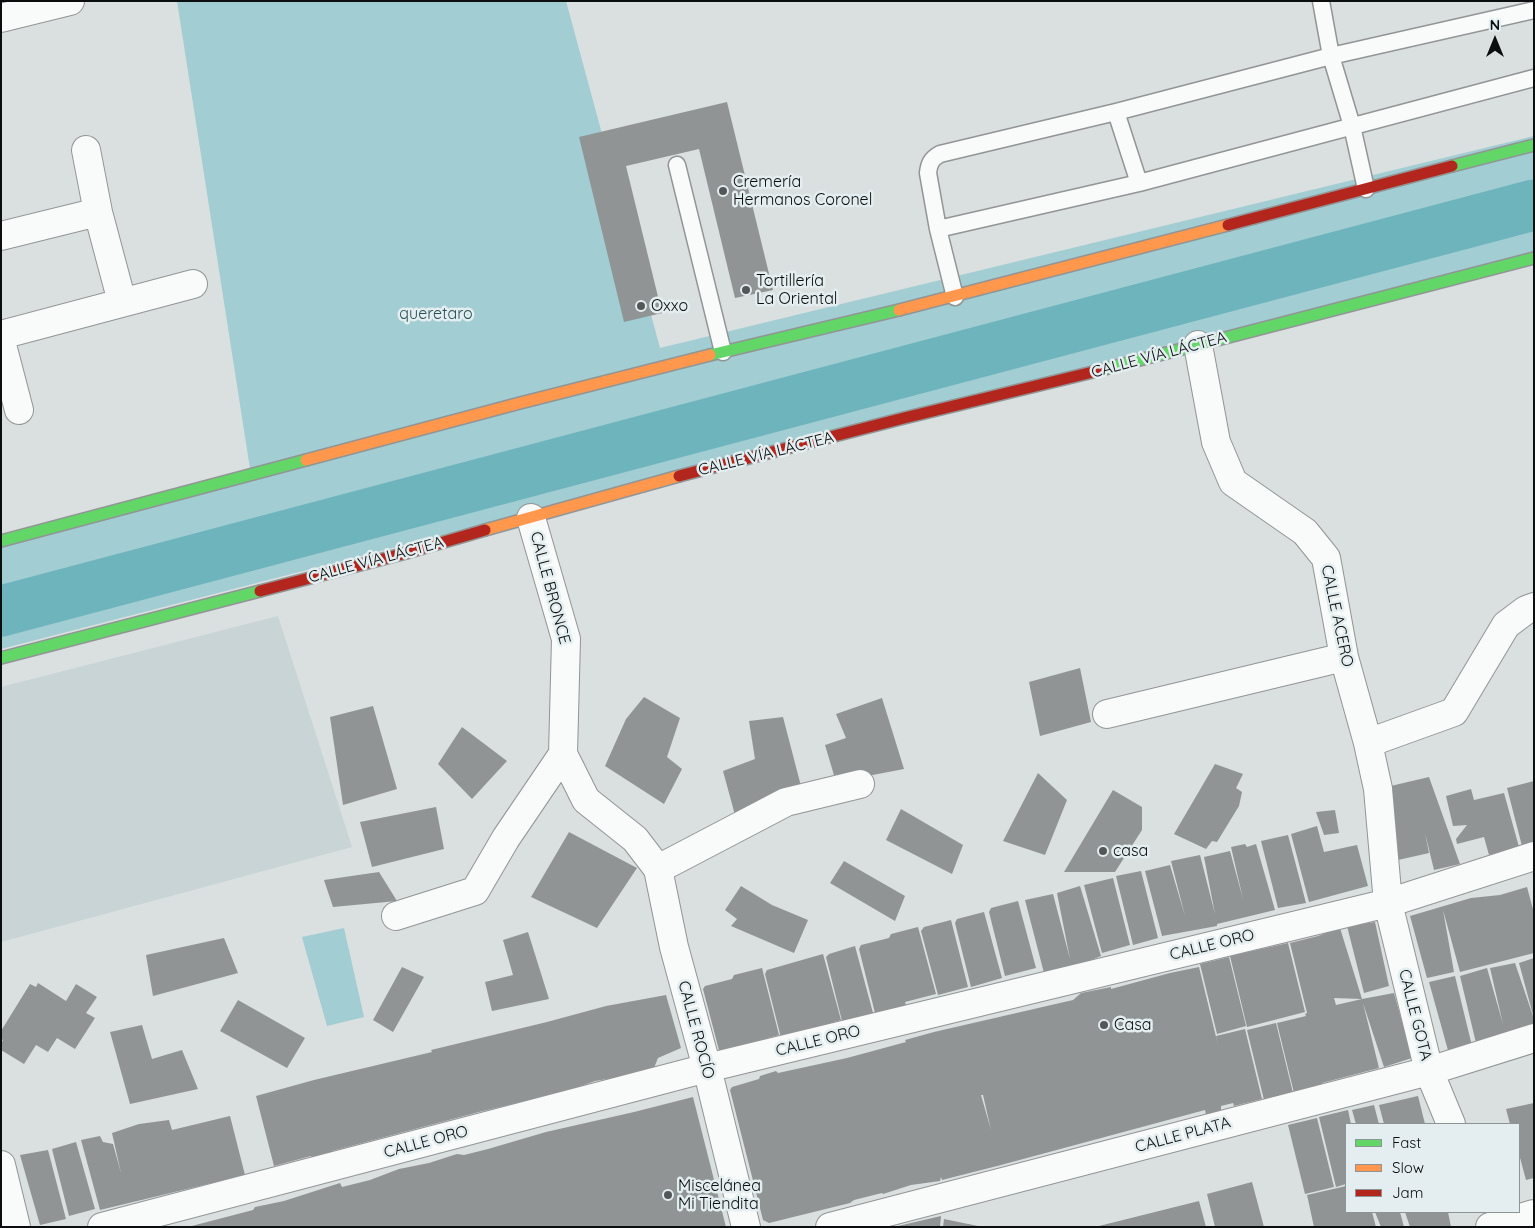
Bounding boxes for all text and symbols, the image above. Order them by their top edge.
north arrow [1470,15,1520,65]
text: N [1490,16,1500,34]
place label: Cremería Hermanos Coronel [733,172,872,210]
marker: Cremería Hermanos Coronel [717,185,729,197]
place label: Tortillería La Oriental [756,271,838,309]
marker: Tortillería La Oriental [740,284,752,296]
place label: Oxxo [651,296,688,316]
marker: Oxxo [635,300,647,312]
park label: queretaro [399,304,473,324]
street label: CALLE VÍA LÁCTEA [1089,328,1229,382]
street label: CALLE VÍA LÁCTEA [696,428,836,480]
street label: CALLE BRONCE [526,530,574,646]
street label: CALLE VÍA LÁCTEA [306,533,446,587]
street label: CALLE ACERO [1317,563,1357,669]
place label: casa [1113,841,1148,861]
marker: casa [1097,845,1109,857]
street label: CALLE ORO [1168,925,1256,965]
street label: CALLE GOTA [1394,967,1436,1063]
street label: CALLE ROCÍO [674,979,718,1081]
place label: Casa [1114,1015,1151,1035]
marker: Casa [1098,1019,1110,1031]
street label: CALLE ORO [774,1021,862,1061]
street label: CALLE PLATA [1133,1113,1233,1157]
street label: CALLE ORO [382,1122,470,1162]
legend [1345,1123,1520,1213]
text: Fast [1392,1133,1421,1152]
text: Slow [1392,1158,1424,1177]
place label: Miscelánea Mi Tiendita [678,1176,761,1214]
text: Jam [1392,1183,1423,1202]
marker: Miscelánea Mi Tiendita [662,1189,674,1201]

